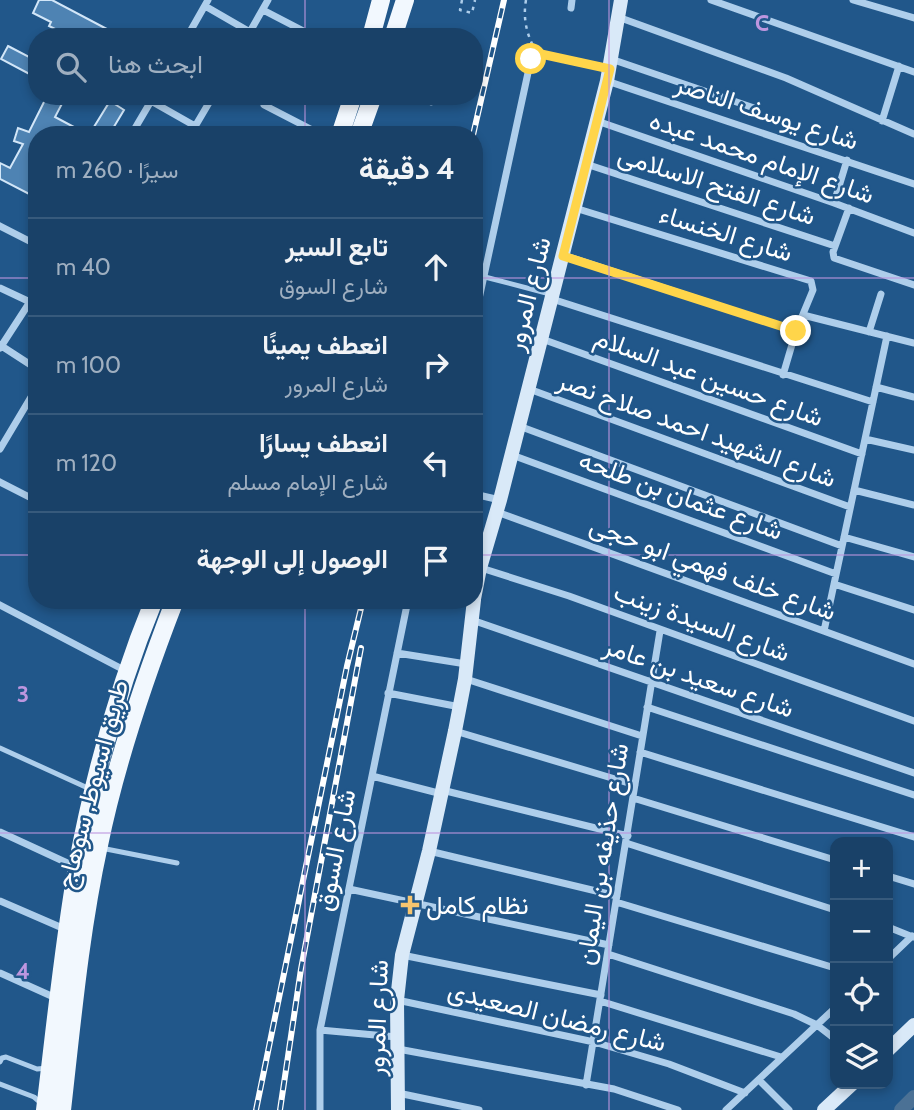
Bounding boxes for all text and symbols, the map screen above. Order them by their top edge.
text: C [755,9,769,37]
search box [28,28,483,105]
route start [515,43,546,74]
icon: search [52,48,90,86]
text: ابحث هنا [108,48,203,80]
street label: شارع يوسف الناصر [670,67,863,159]
street label: شارع الإمام محمد عبده [645,104,879,212]
street label: شارع الفتح الاسلامى [614,138,820,234]
text: 4 دقيقة [359,150,455,187]
text: سيرًا · 260 m [56,156,178,184]
street label: شارع الخنساء [655,198,796,270]
text: تابع السير [285,231,388,263]
street label: شارع المرور [498,234,560,356]
icon: ahead [417,248,455,286]
text: 40 m [56,253,111,281]
text: شارع السوق [279,272,388,300]
route end [780,315,811,346]
street label: شارع حسين عبد السلام [589,321,828,435]
text: انعطف يمينًا [262,329,388,361]
icon: right [417,346,455,384]
text: 100 m [56,351,121,379]
street label: شارع الشهيد احمد صلاح نصر [552,363,841,496]
text: شارع المرور [285,370,388,398]
text: انعطف يسارًا [259,427,388,459]
street label: شارع عثمان بن طلحه [574,443,787,549]
icon: left [417,444,455,482]
text: 120 m [56,449,117,477]
text: شارع الإمام مسلم [227,468,388,496]
street label: شارع خلف فهمي ابو حجى [584,509,841,632]
icon: arrive [417,542,455,580]
text: الوصول إلى الوجهة [197,543,388,575]
street label: شارع السيدة زينب [609,575,794,671]
street label: شارع سعيد بن عامر [598,629,798,726]
street label: طريق اسيوط, سوهاج [49,676,137,892]
text: 3 [17,680,29,708]
street label: شارع حذيفه بن اليمان [569,741,637,968]
street label: شارع السوق [308,786,364,914]
map controls [830,837,893,1089]
button: + [830,837,893,900]
place label: نظام كامل [426,889,529,922]
marker: نظام كامل [400,895,420,915]
button: − [830,900,893,963]
text: 4 [16,957,30,985]
street label: شارع المرور [359,959,397,1078]
button: locate [830,963,893,1026]
street label: شارع رمضان الصعيدى [444,973,669,1061]
button: layers [830,1026,893,1089]

